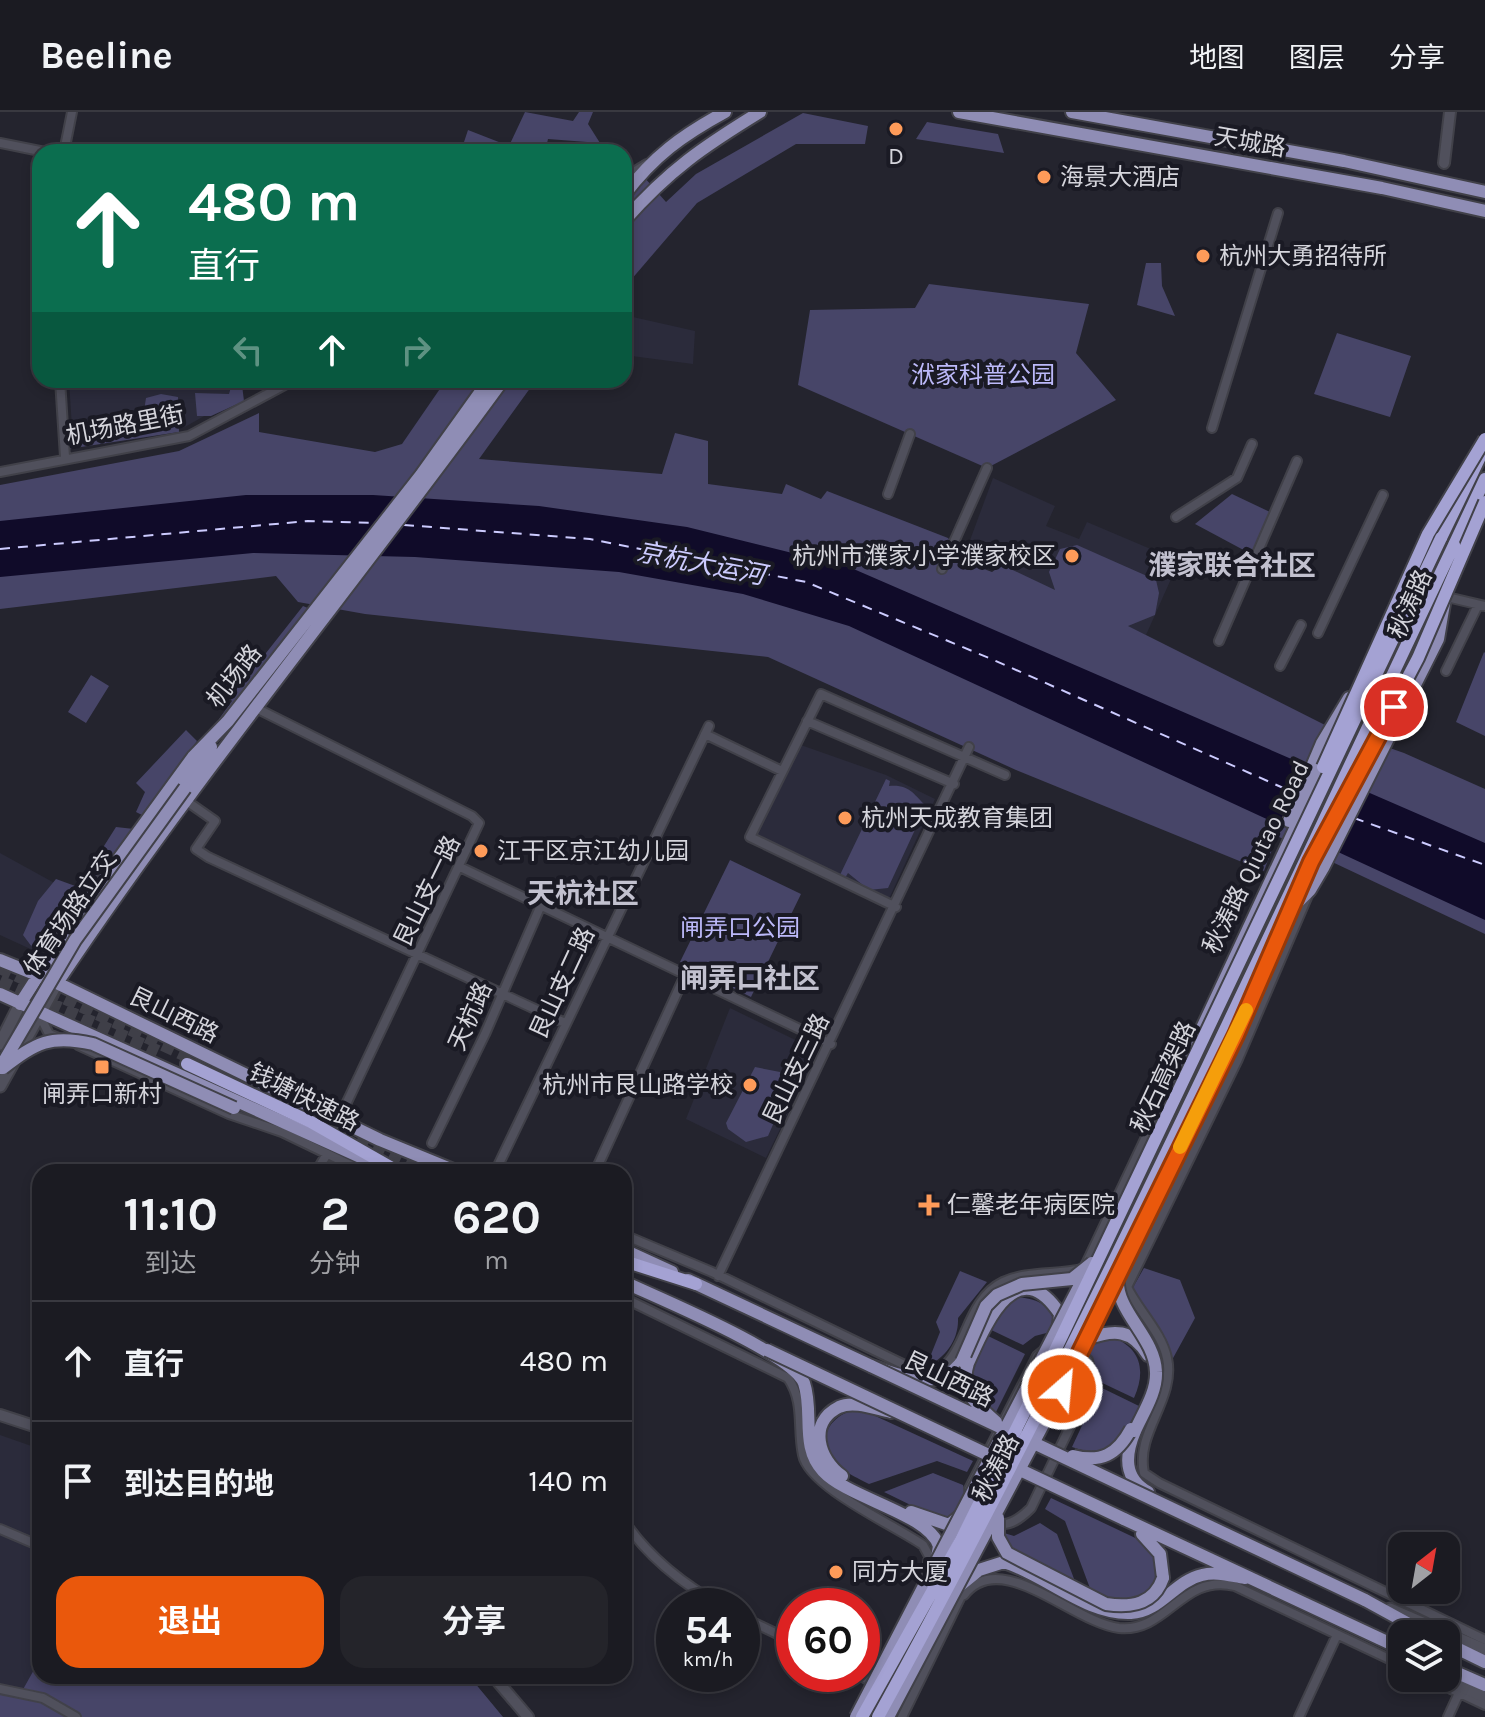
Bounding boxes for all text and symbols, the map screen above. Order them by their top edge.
text: Beeline [40,33,173,78]
text: 地图 [1189,41,1245,74]
text: 图层 [1289,41,1345,74]
text: 分享 [1389,41,1445,74]
marker: D [887,120,905,138]
street label: 天城路 [1212,122,1288,162]
place label: D [888,142,904,170]
place label: 海景大酒店 [1060,163,1180,191]
marker: 海景大酒店 [1035,168,1053,186]
text: 480 m [188,169,360,234]
icon: ahead [56,176,160,280]
place label: 杭州大勇招待所 [1219,242,1387,270]
text: 直行 [188,245,260,287]
marker: 杭州大勇招待所 [1194,247,1212,265]
icon: left [226,328,270,372]
icon: ahead [310,328,354,372]
icon: right [394,328,438,372]
park label: 洑家科普公园 [911,361,1055,389]
street label: 机场路里街 [63,400,187,450]
water label: 京杭大运河 [634,536,773,592]
place label: 杭州市濮家小学濮家校区 [792,542,1056,570]
marker: 杭州市濮家小学濮家校区 [1063,547,1081,565]
district label: 濮家联合社区 [1148,549,1316,582]
street label: 秋涛路 [1383,565,1437,643]
street label: 机场路 [201,639,267,713]
pin [1360,673,1428,741]
icon: arrive [1372,685,1416,729]
street label: 秋涛路 Qiutao Road [1197,756,1315,958]
place label: 杭州天成教育集团 [861,804,1053,832]
marker: 杭州天成教育集团 [836,809,854,827]
street label: 艮山支一路 [388,831,466,951]
place label: 江干区京江幼儿园 [497,837,689,865]
marker: 江干区京江幼儿园 [472,842,490,860]
street label: 体育场路立交 [18,845,122,981]
district label: 天杭社区 [527,877,639,910]
park label: 闸弄口公园 [680,914,800,942]
street label: 艮山支二路 [524,923,600,1043]
district label: 闸弄口社区 [680,962,820,995]
street label: 天杭路 [443,977,497,1055]
street label: 艮山西路 [125,981,223,1049]
street label: 艮山支三路 [757,1009,835,1129]
street label: 秋石高架路 [1125,1017,1201,1137]
street label: 钱塘快速路 [244,1057,364,1137]
marker: 闸弄口新村 [93,1058,111,1076]
place label: 杭州市艮山路学校 [542,1071,734,1099]
marker: 杭州市艮山路学校 [741,1076,759,1094]
place label: 闸弄口新村 [42,1080,162,1108]
text: 11:10 [123,1186,218,1242]
text: 2 [321,1186,350,1242]
text: 620 [452,1189,541,1245]
place label: 仁馨老年病医院 [947,1191,1115,1219]
marker: 仁馨老年病医院 [918,1194,940,1216]
text: m [484,1245,509,1276]
text: 到达 [145,1248,197,1279]
text: 分钟 [309,1248,361,1279]
icon: ahead [56,1339,100,1383]
text: 480 m [520,1343,608,1379]
street label: 艮山西路 [900,1345,998,1413]
text: 直行 [124,1346,184,1382]
position arrow [1020,1347,1104,1431]
street label: 秋涛路 [967,1430,1025,1506]
icon: arrive [56,1459,100,1503]
text: 140 m [528,1463,608,1499]
text: 到达目的地 [124,1466,274,1502]
north arrow [1388,1532,1460,1604]
map controls [1388,1532,1460,1692]
place label: 同方大厦 [852,1558,948,1586]
marker: 同方大厦 [827,1563,845,1581]
button: 退出 [56,1576,324,1668]
button: 分享 [340,1576,608,1668]
speed limit sign: 60 [776,1588,880,1692]
text: 54 [684,1606,732,1653]
button: layers [1388,1620,1460,1692]
text: km/h [683,1648,733,1671]

